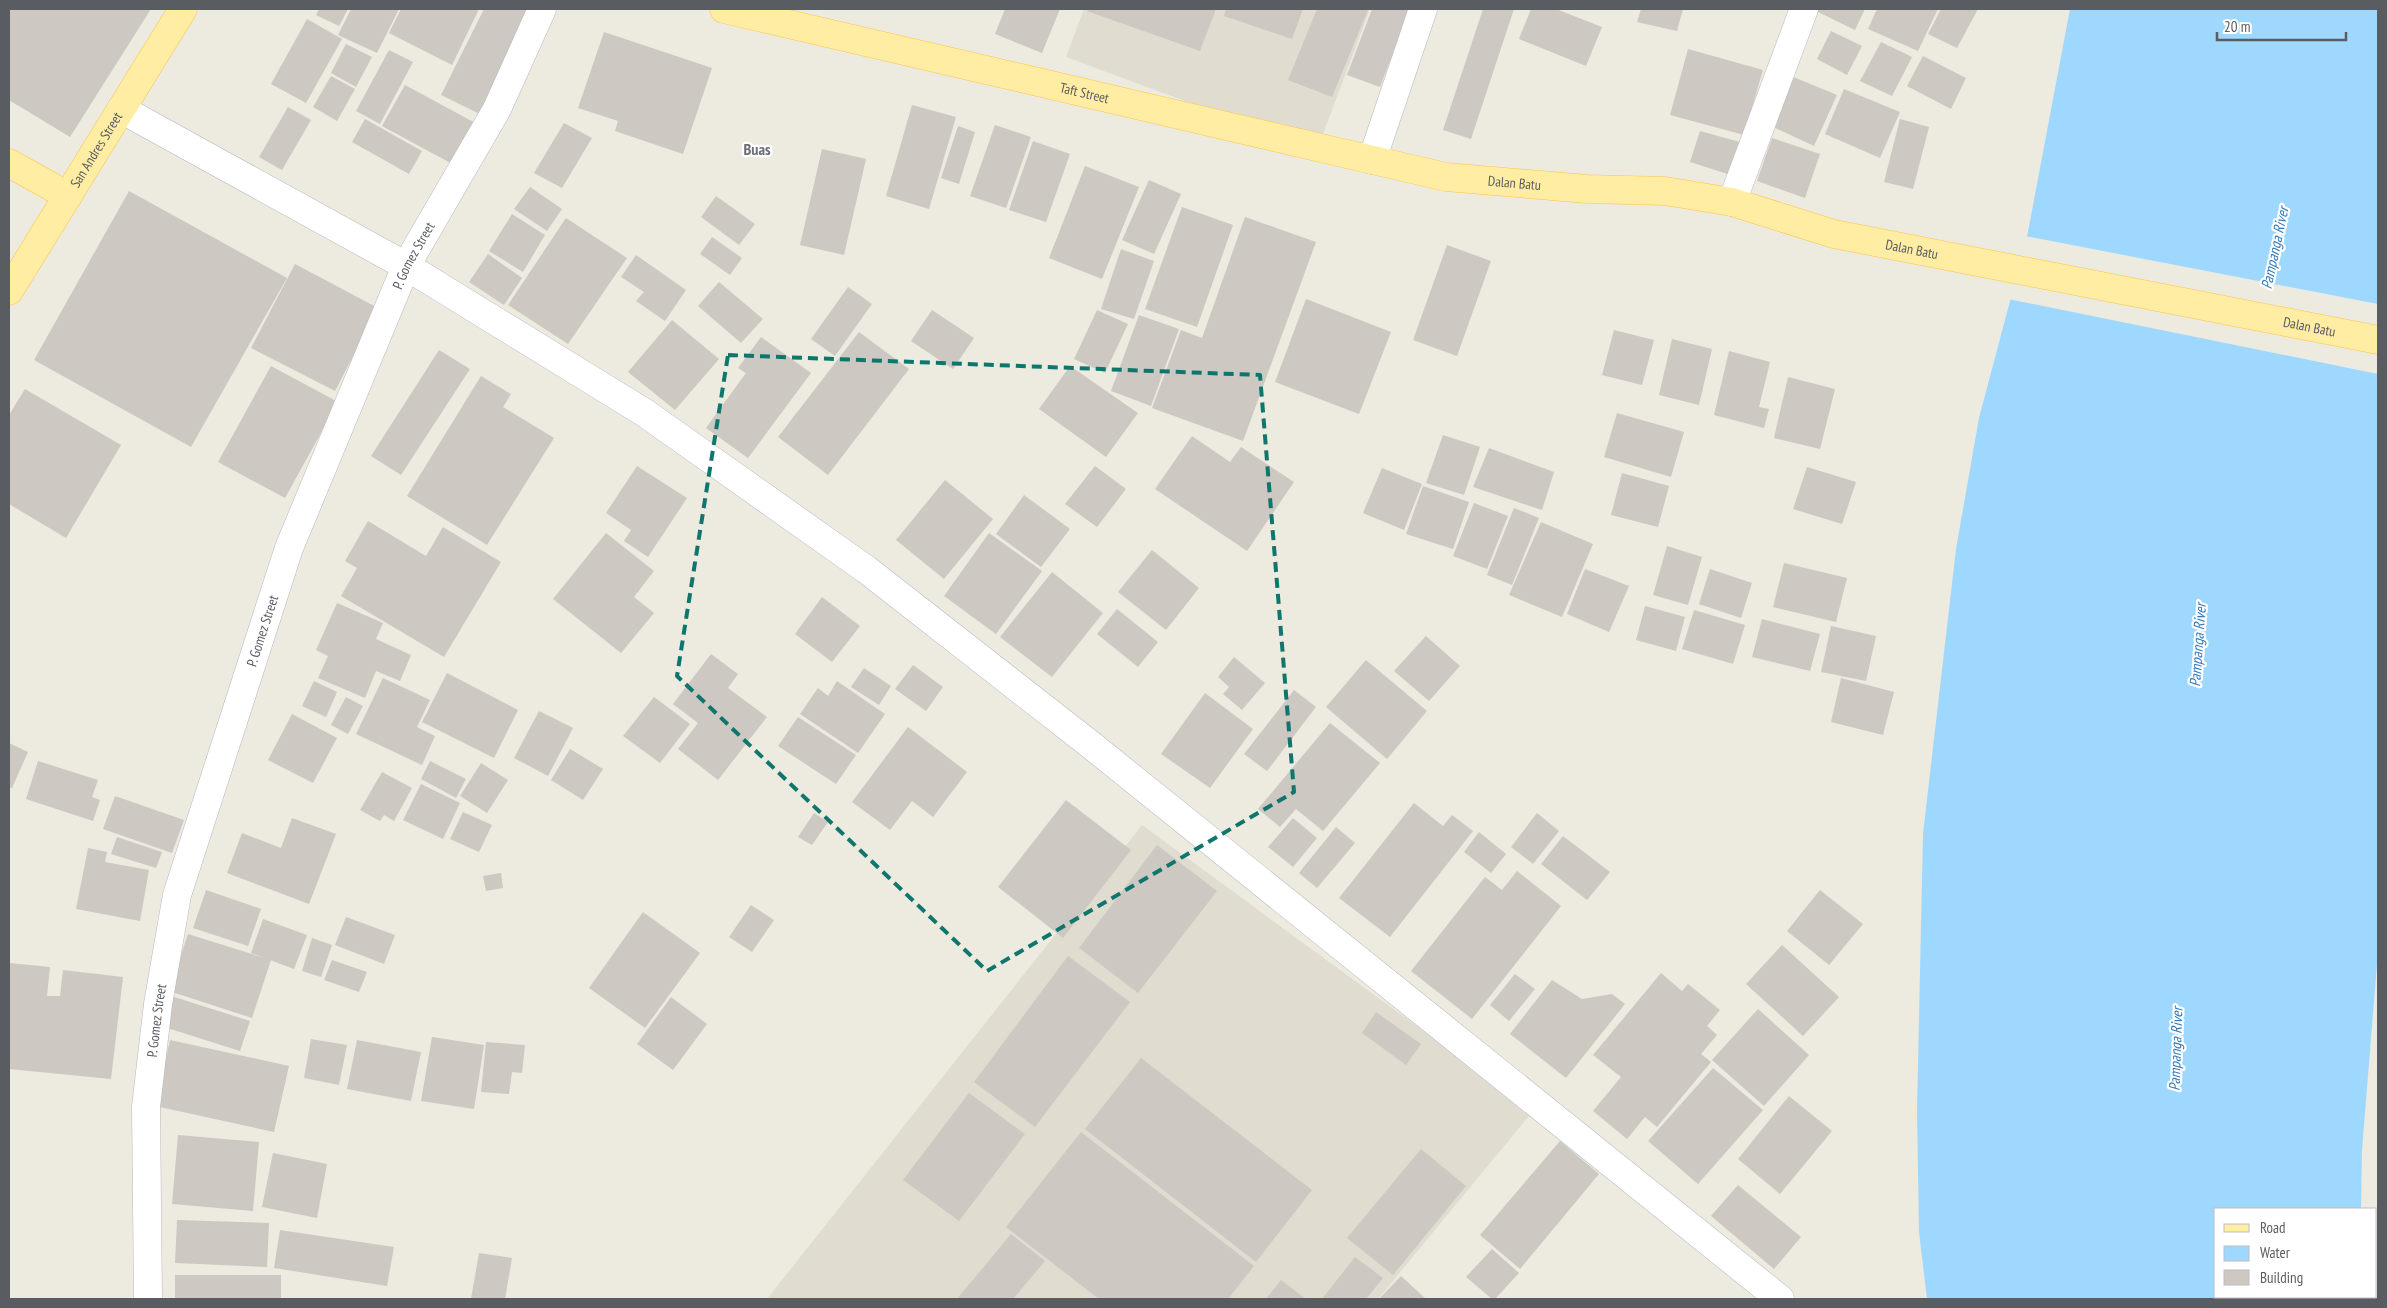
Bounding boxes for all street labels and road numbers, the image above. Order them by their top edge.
street label: Taft Street [1058,78,1111,107]
street label: San Andres Street [66,108,126,191]
street label: Dalan Batu [1487,172,1542,194]
street label: P. Gomez Street [388,218,439,292]
street label: Dalan Batu [1884,235,1940,263]
street label: Dalan Batu [2282,313,2337,341]
street label: P. Gomez Street [242,593,282,669]
street label: P. Gomez Street [143,982,170,1058]

